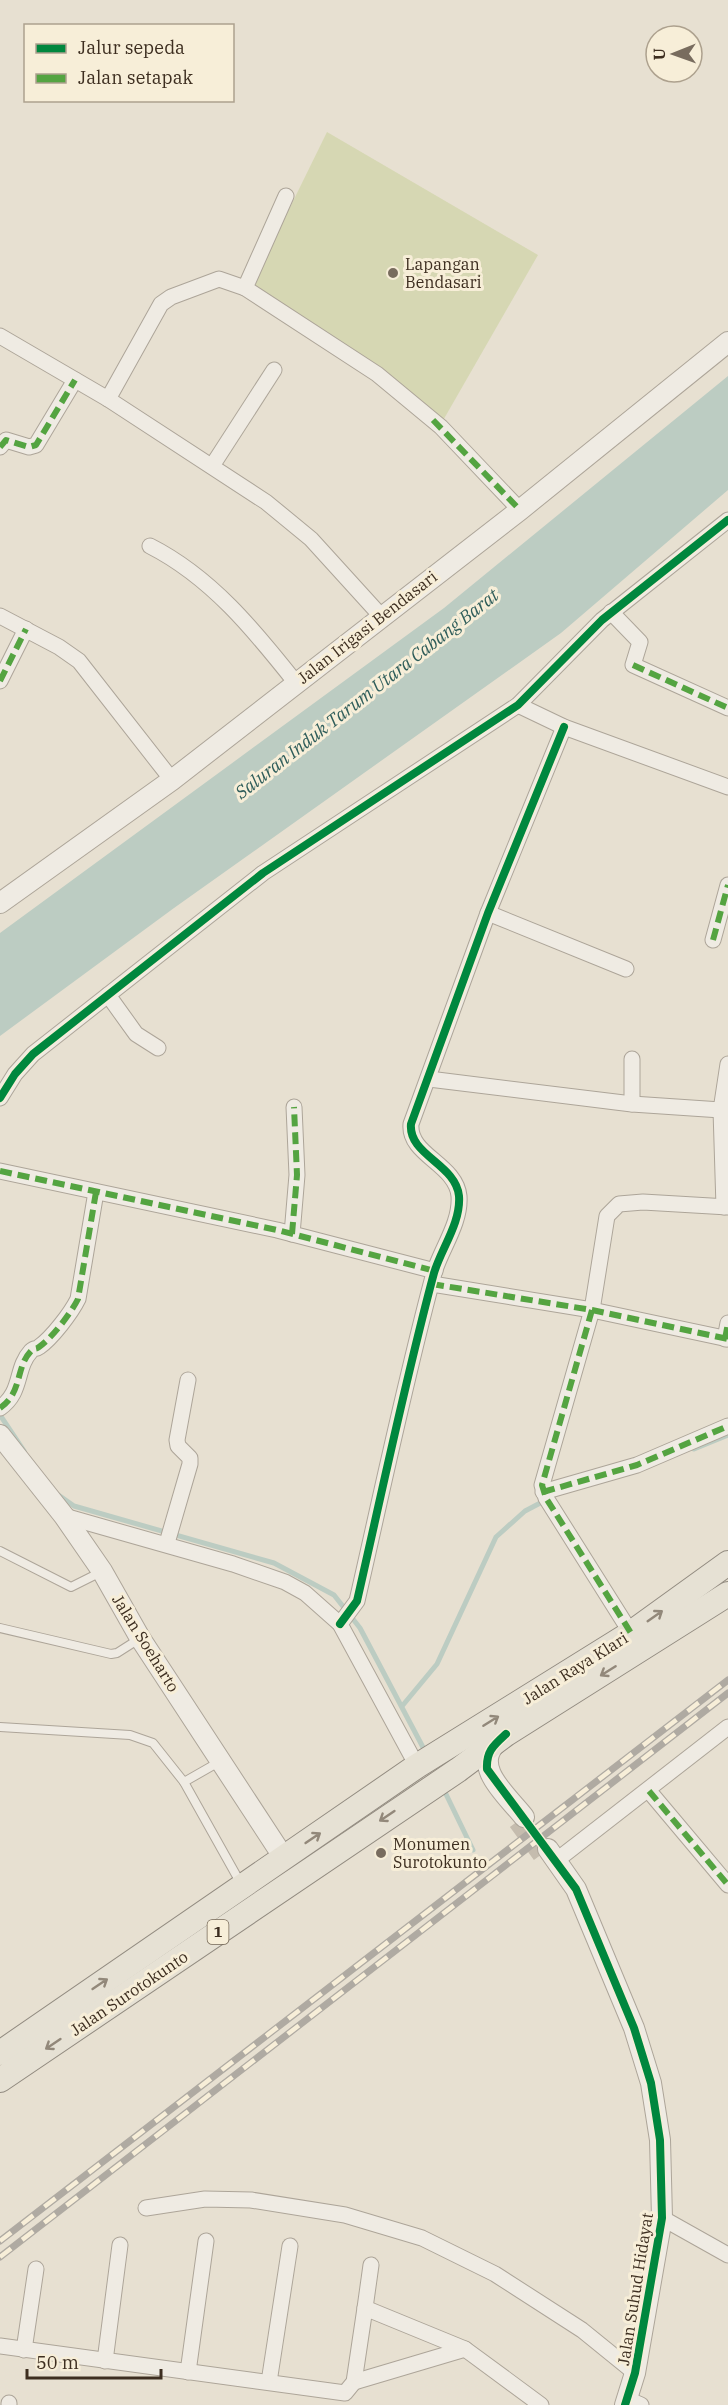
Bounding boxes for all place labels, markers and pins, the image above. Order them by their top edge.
place label: Lapangan Bendasari [405,254,482,292]
marker: Lapangan Bendasari [386,266,400,280]
place label: Monumen Surotokunto [393,1834,487,1872]
marker: Monumen Surotokunto [374,1846,388,1860]

